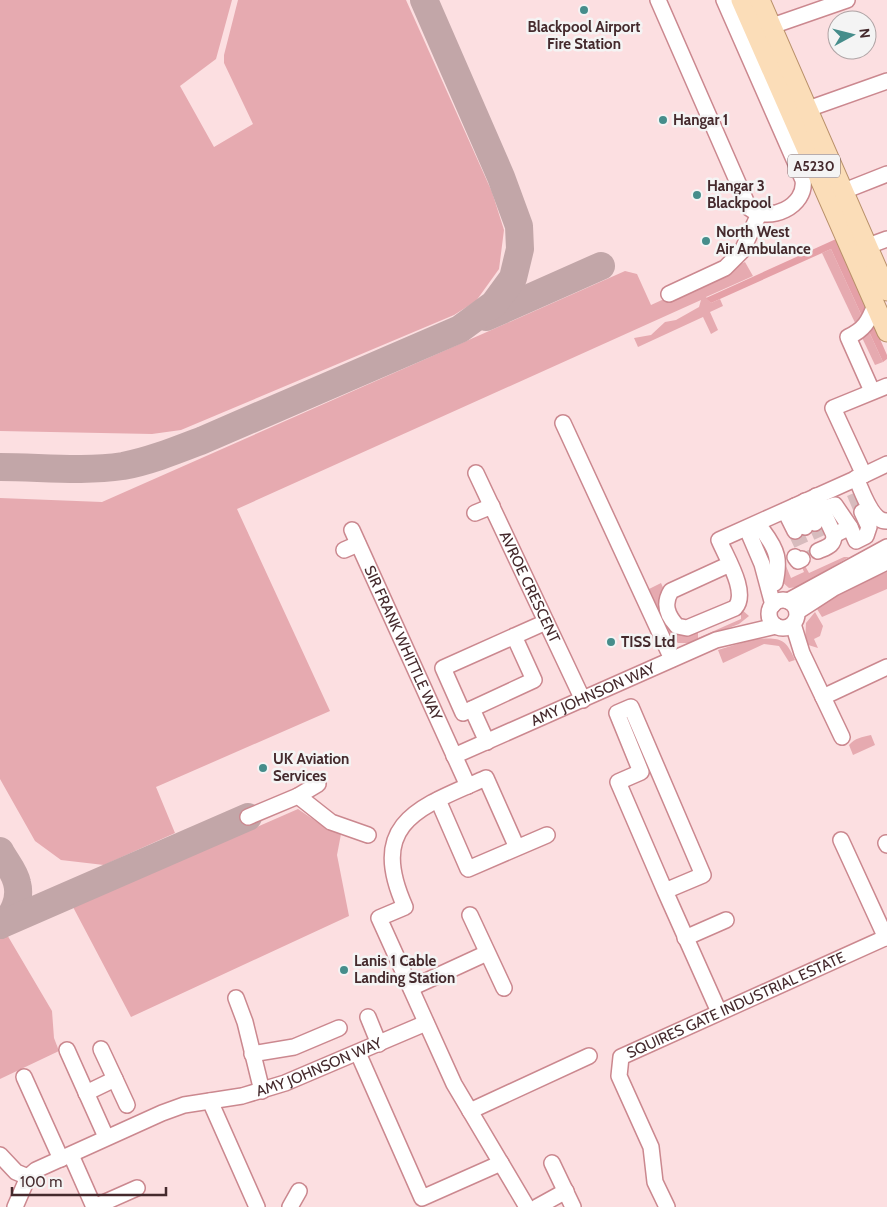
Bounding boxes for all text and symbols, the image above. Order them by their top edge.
marker: Blackpool Airport Fire Station [578,4,590,16]
north arrow [827,10,877,60]
place label: Blackpool Airport Fire Station [528,18,640,53]
text: N [855,27,874,39]
place label: Hangar 1 [673,111,728,129]
marker: Hangar 1 [657,114,669,126]
road number: A5230 [788,154,840,178]
place label: Hangar 3 Blackpool [707,177,771,212]
marker: Hangar 3 Blackpool [691,189,703,201]
place label: North West Air Ambulance [716,223,811,258]
marker: North West Air Ambulance [700,235,712,247]
street label: AVROE CRESCENT [496,528,564,646]
street label: SIR FRANK WHITTLE WAY [360,563,446,724]
place label: TISS Ltd [621,633,675,651]
marker: TISS Ltd [605,636,617,648]
street label: AMY JOHNSON WAY [528,659,658,730]
place label: UK Aviation Services [273,750,349,785]
marker: UK Aviation Services [257,762,269,774]
street label: SQUIRES GATE INDUSTRIAL ESTATE [624,948,848,1062]
place label: Lanis 1 Cable Landing Station [354,952,455,987]
marker: Lanis 1 Cable Landing Station [338,964,350,976]
street label: AMY JOHNSON WAY [254,1034,385,1100]
scale bar [12,1164,166,1196]
text: 100 m [20,1173,62,1191]

